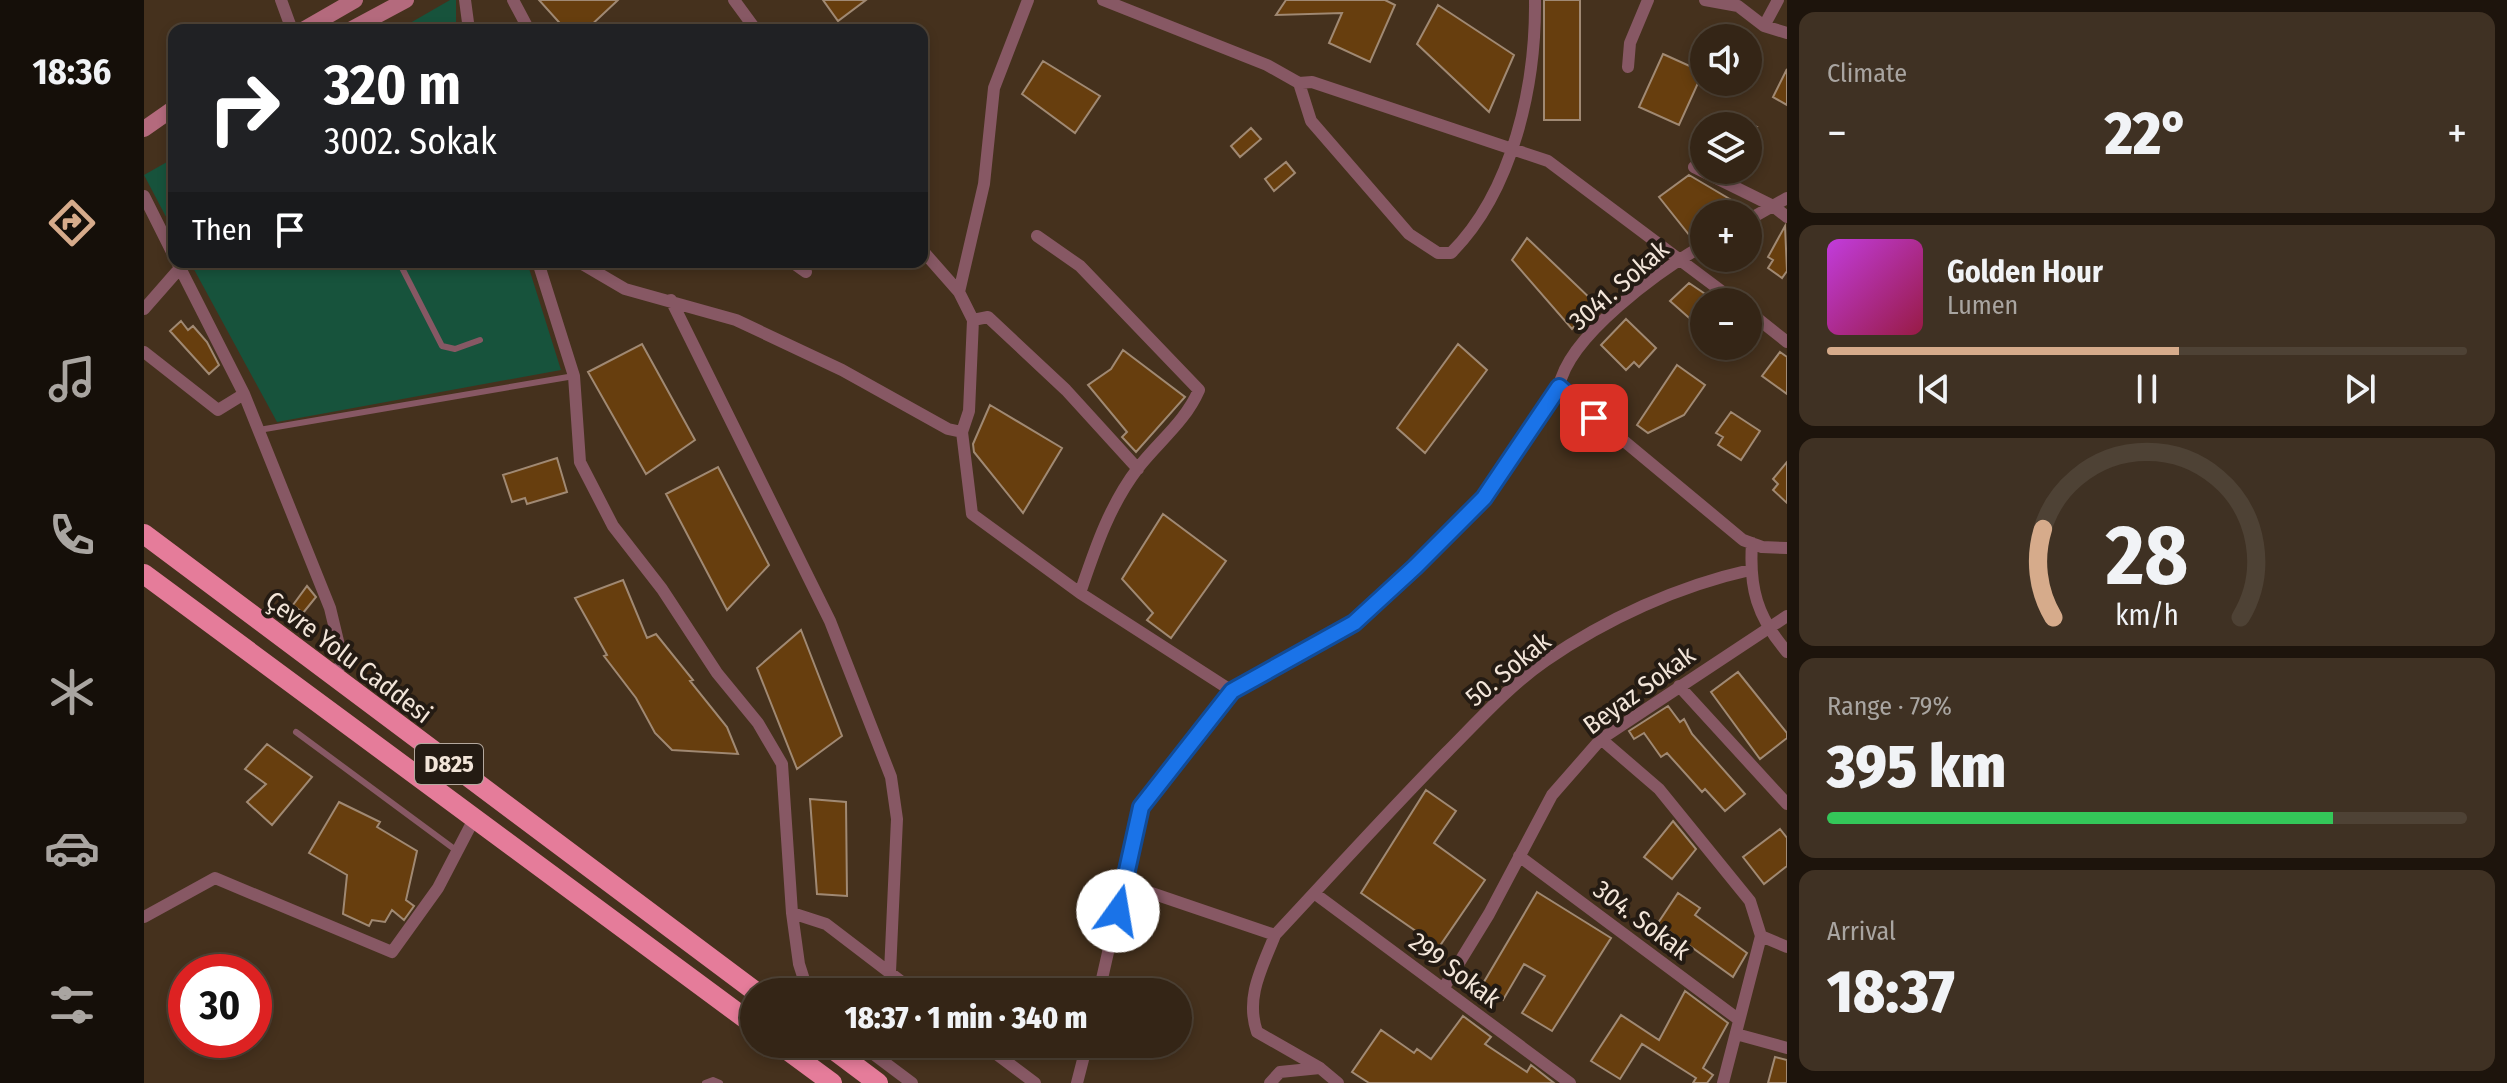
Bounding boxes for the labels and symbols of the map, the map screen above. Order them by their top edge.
street label: 3041. Sokak [1563,233,1676,337]
pin [1560,384,1628,452]
street label: Çevre Yolu Caddesi [259,585,438,730]
street label: 50. Sokak [1460,625,1558,713]
street label: Beyaz Sokak [1577,639,1702,741]
road number: D825 [415,744,483,784]
position arrow [1076,869,1160,953]
street label: 304. Sokak [1587,874,1697,967]
street label: 299 Sokak [1403,926,1507,1015]
speed limit sign: 30 [168,954,272,1058]

